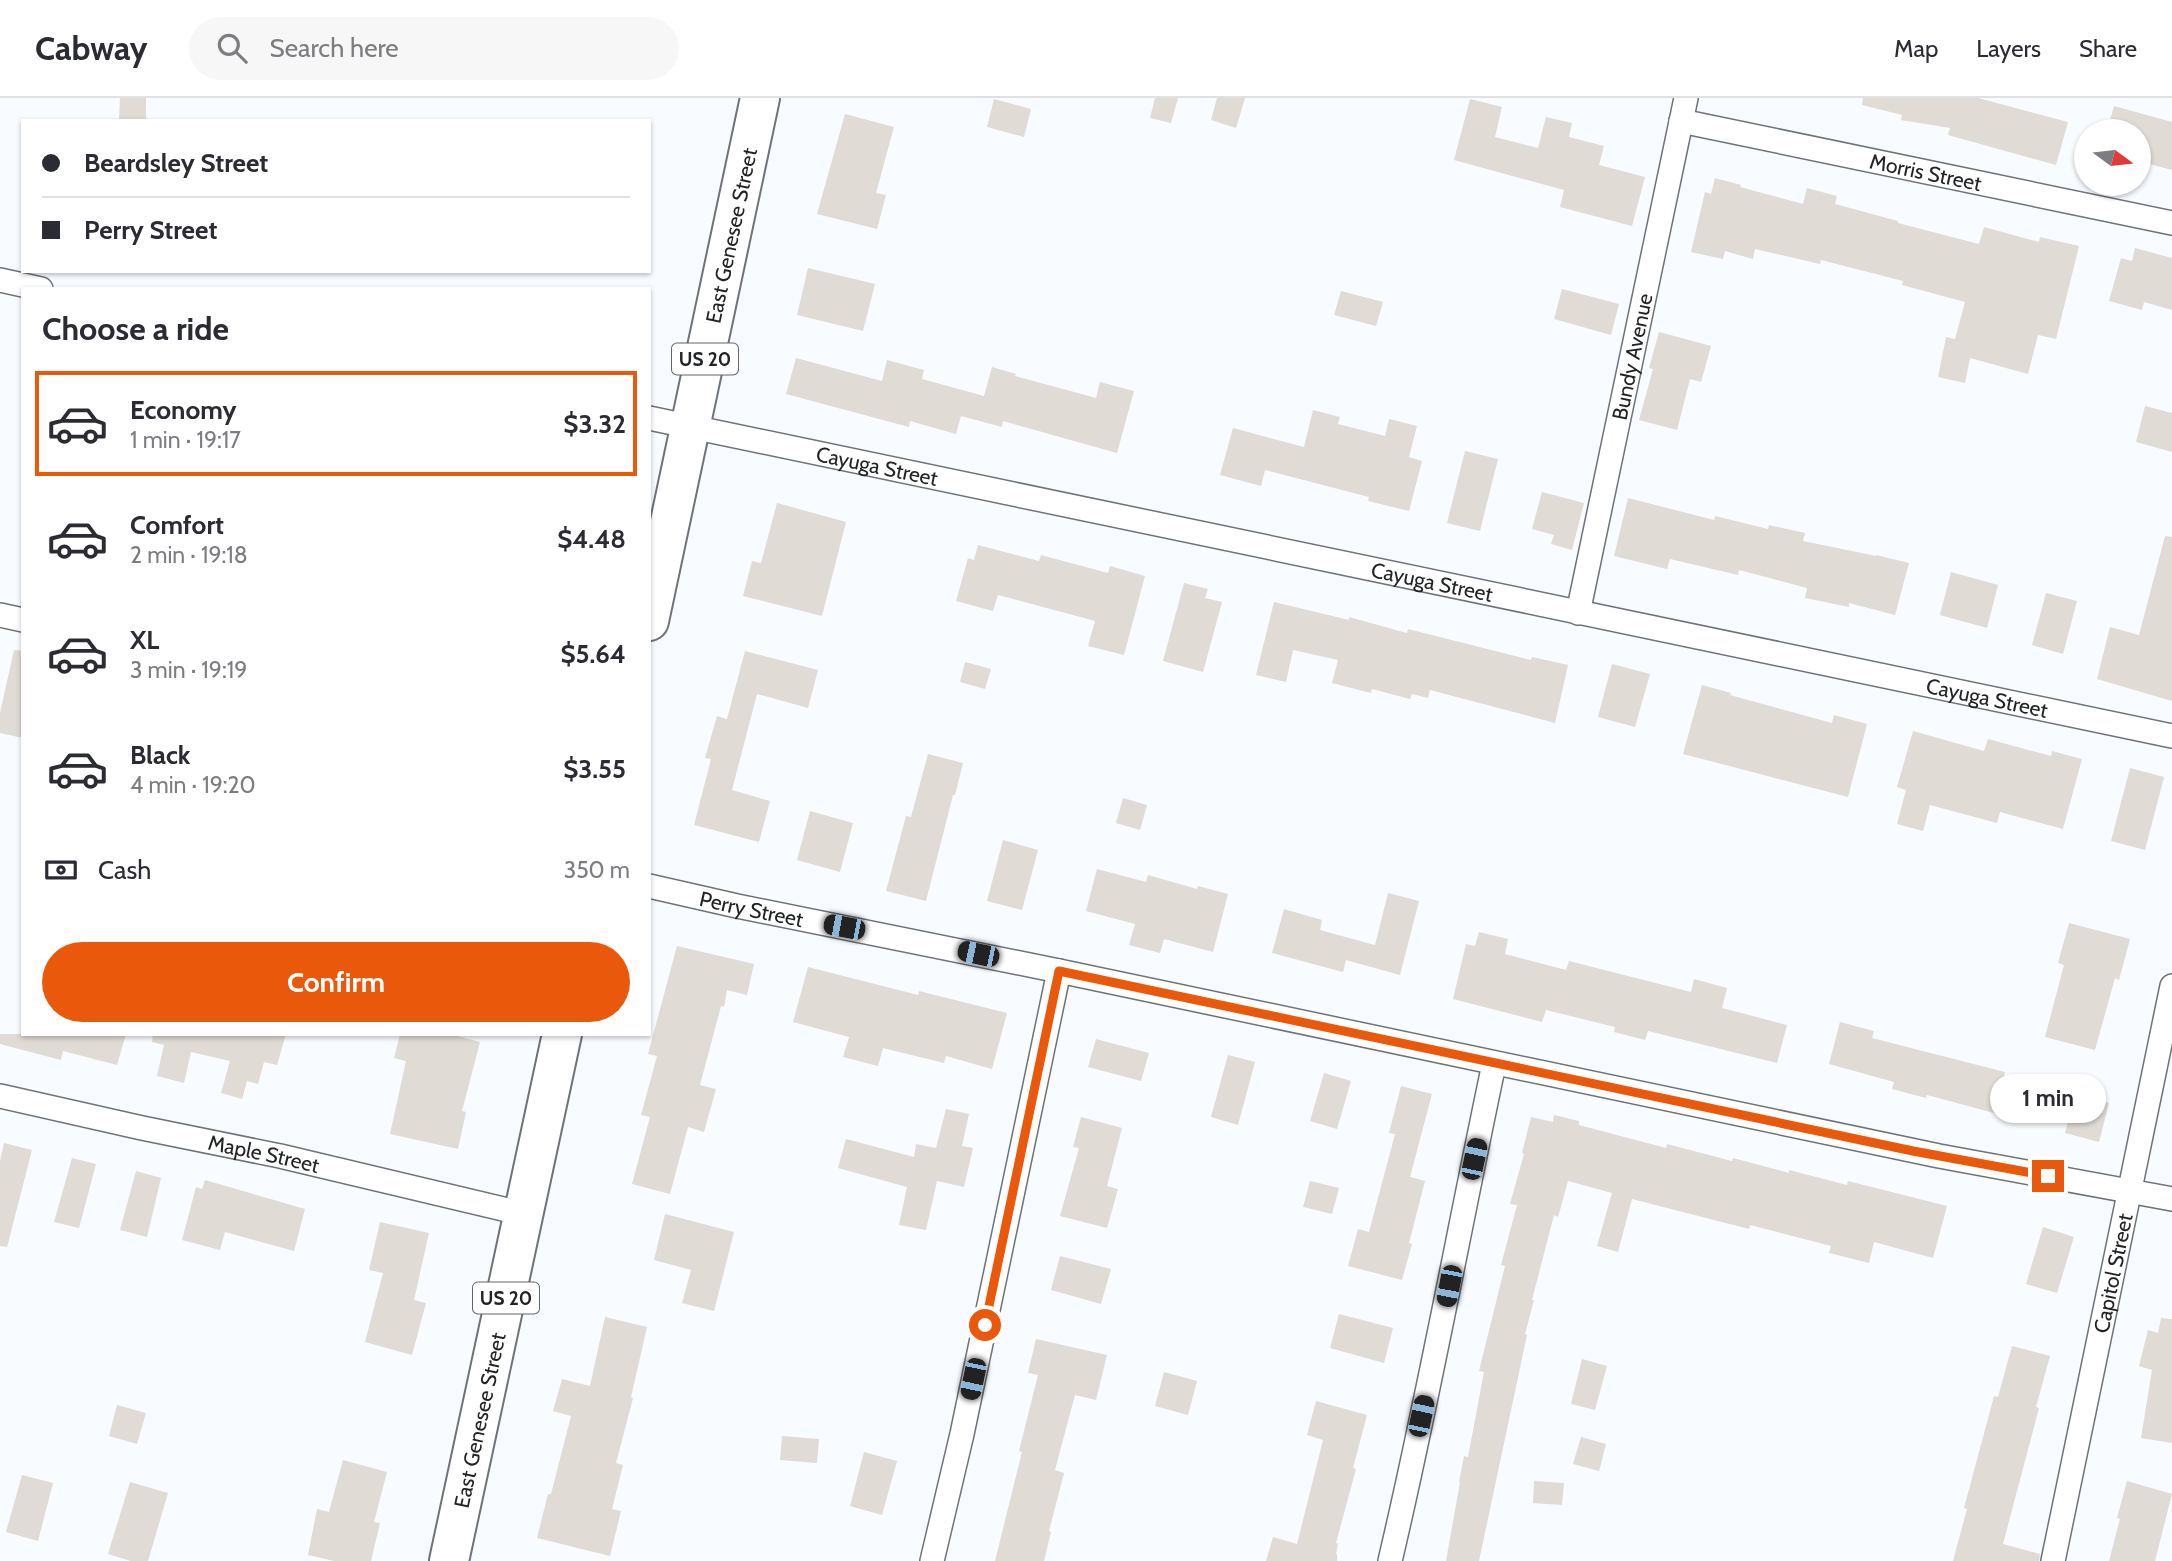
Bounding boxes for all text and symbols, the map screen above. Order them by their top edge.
search box [189,17,679,80]
text: Cabway [35,28,147,68]
icon: search [213,29,251,67]
text: Search here [269,32,399,64]
text: Map [1894,34,1938,63]
text: Layers [1976,34,2041,63]
text: Share [2079,34,2137,63]
north arrow [2074,119,2151,196]
map controls [2074,119,2151,196]
street label: East Genesee Street [700,146,762,326]
text: Beardsley Street [84,147,268,179]
street label: Morris Street [1868,148,1984,196]
text: Perry Street [84,214,217,246]
street label: Bundy Avenue [1606,291,1657,422]
text: Choose a ride [42,309,229,348]
road number: US 20 [672,344,738,374]
icon: car [46,392,109,455]
text: Economy [130,394,236,426]
text: $3.32 [563,408,626,440]
text: 1 min · 19:17 [130,426,241,454]
street label: Cayuga Street [814,441,940,490]
icon: car [46,507,109,570]
text: Comfort [130,509,224,541]
text: $4.48 [557,523,626,555]
text: 2 min · 19:18 [130,541,248,569]
street label: Cayuga Street [1369,557,1495,606]
icon: car [46,622,109,685]
text: XL [130,624,159,656]
text: $5.64 [560,638,626,670]
text: 3 min · 19:19 [130,656,247,684]
street label: Cayuga Street [1924,673,2050,722]
icon: car [46,737,109,800]
text: Black [130,739,190,771]
text: $3.55 [563,753,626,785]
text: 4 min · 19:20 [130,771,256,799]
icon: cash [42,851,80,889]
text: Cash [98,854,151,886]
text: 350 m [564,856,630,884]
street label: Perry Street [697,885,805,932]
car [822,913,867,941]
car [956,939,1001,969]
button: Confirm [42,942,630,1022]
callout: 1 min [1990,1074,2106,1124]
text: 1 min [2022,1084,2074,1112]
street label: Maple Street [206,1129,322,1177]
car [1460,1136,1489,1182]
route end [2032,1160,2064,1192]
street label: Capitol Street [2088,1211,2137,1335]
car [1435,1263,1464,1309]
road number: US 20 [473,1282,539,1314]
route start [969,1309,1001,1341]
street label: East Genesee Street [448,1330,510,1510]
car [959,1356,988,1402]
car [1407,1393,1436,1439]

